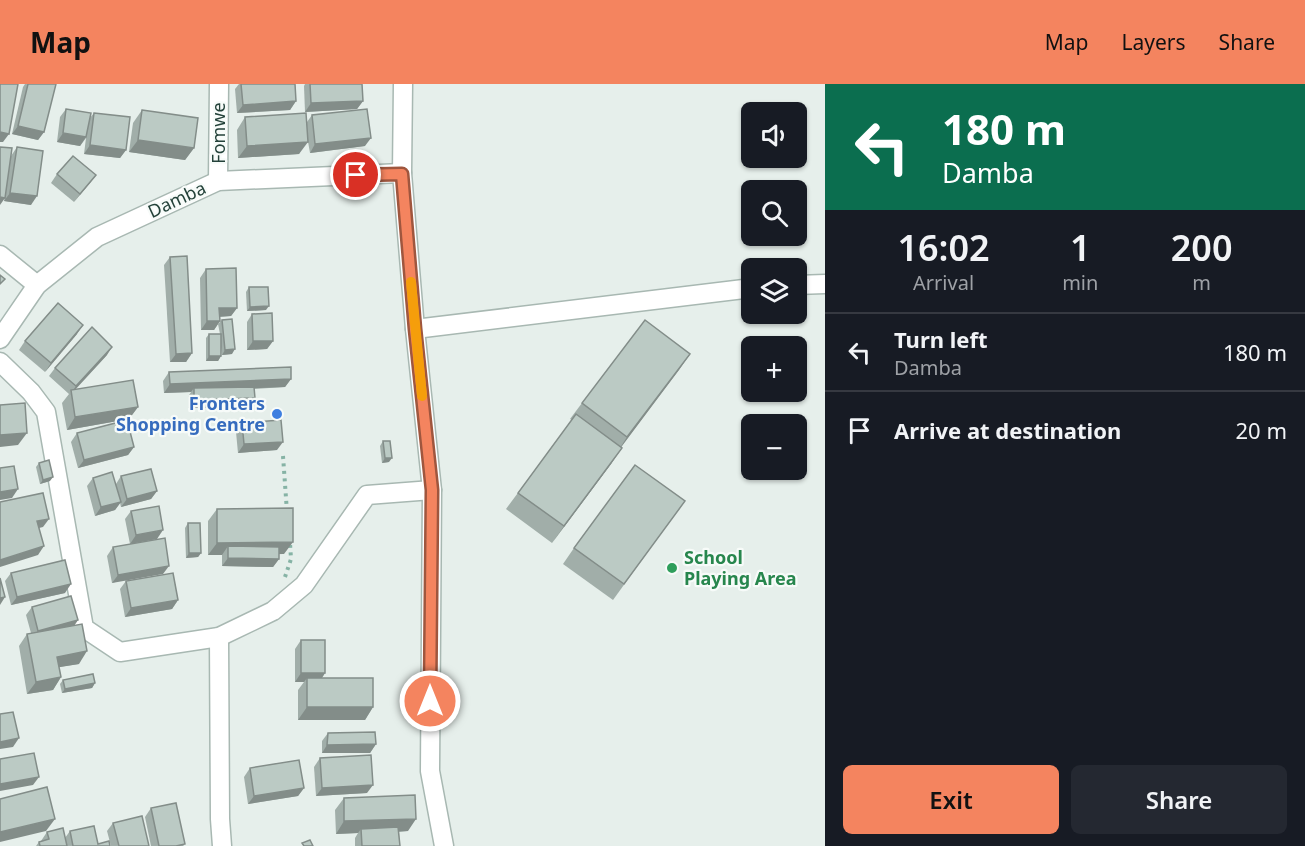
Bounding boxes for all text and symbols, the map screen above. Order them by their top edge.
text: Map [30,23,91,61]
text: Map [1045,28,1089,56]
text: Layers [1122,28,1186,56]
text: Share [1219,28,1275,56]
text: 180 m [942,100,1066,157]
street label: Fomwe [206,102,230,164]
map controls [741,102,807,480]
button: sound [741,102,807,168]
icon: left [843,108,921,186]
pin [330,149,381,200]
text: Damba [942,154,1034,191]
icon: arrive [339,158,372,191]
street label: Damba [144,175,209,223]
button: search [741,180,807,246]
text: 16:02 [897,223,990,272]
text: 1 [1070,223,1091,272]
text: 200 [1171,223,1233,272]
button: layers [741,258,807,324]
text: Arrival [913,269,974,296]
text: min [1062,269,1098,296]
text: m [1192,269,1211,296]
text: Turn left [894,324,988,354]
button: + [741,336,807,402]
icon: left [843,336,876,369]
text: 180 m [1223,337,1287,367]
text: Damba [894,354,962,381]
place label: Fronters Shopping Centre [116,391,265,436]
marker: Fronters Shopping Centre [270,407,284,421]
button: − [741,414,807,480]
icon: arrive [843,414,876,447]
text: Arrive at destination [894,415,1121,445]
text: 20 m [1236,415,1287,445]
place label: School Playing Area [684,545,796,590]
marker: School Playing Area [665,561,679,575]
position arrow [398,669,462,733]
button: Exit [843,765,1059,834]
button: Share [1071,765,1287,834]

